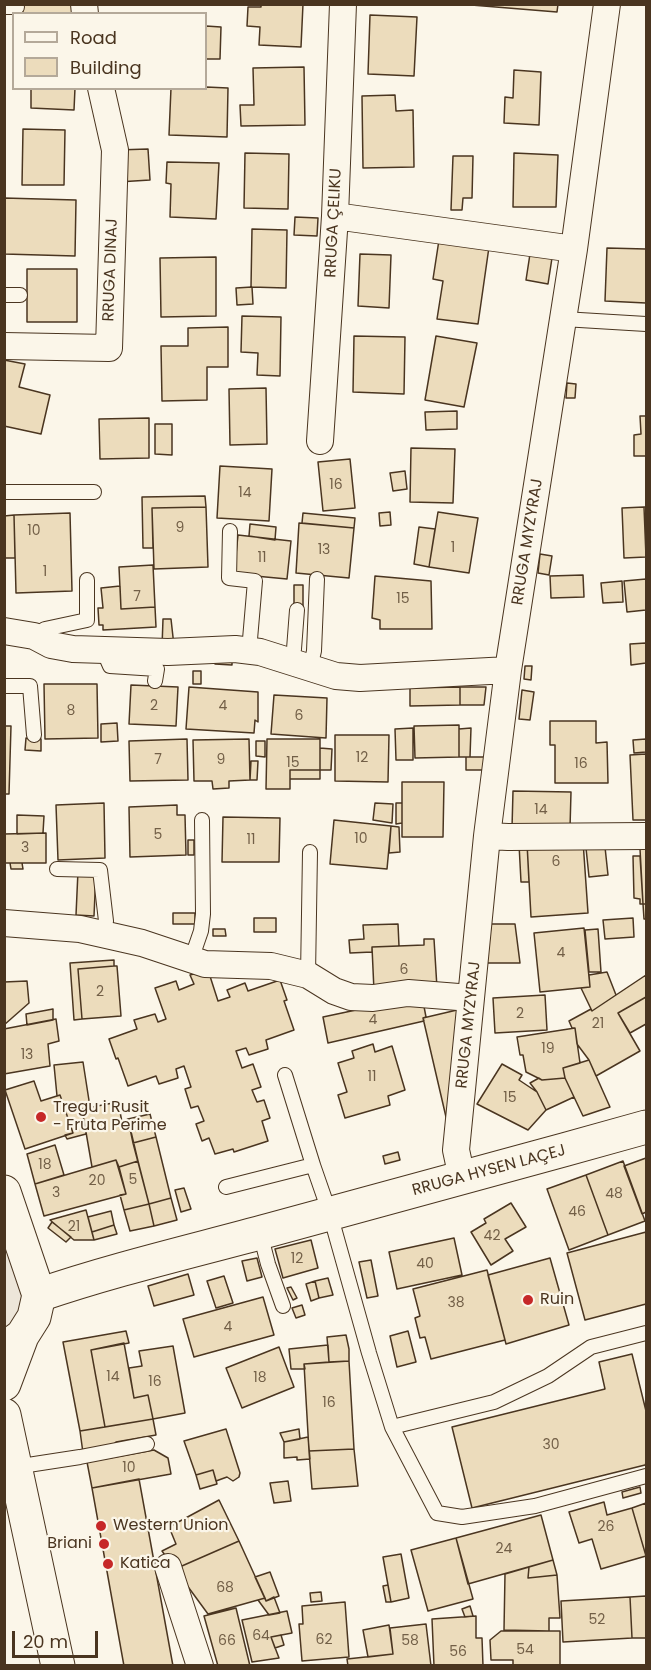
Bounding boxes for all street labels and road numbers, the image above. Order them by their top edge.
street label: RRUGA ÇELIKU [322,168,346,278]
street label: RRUGA DINAJ [100,218,122,322]
street label: RRUGA MYZYRAJ [509,477,547,607]
street label: RRUGA MYZYRAJ [453,960,485,1090]
street label: RRUGA HYSEN LAÇEJ [410,1141,568,1201]

